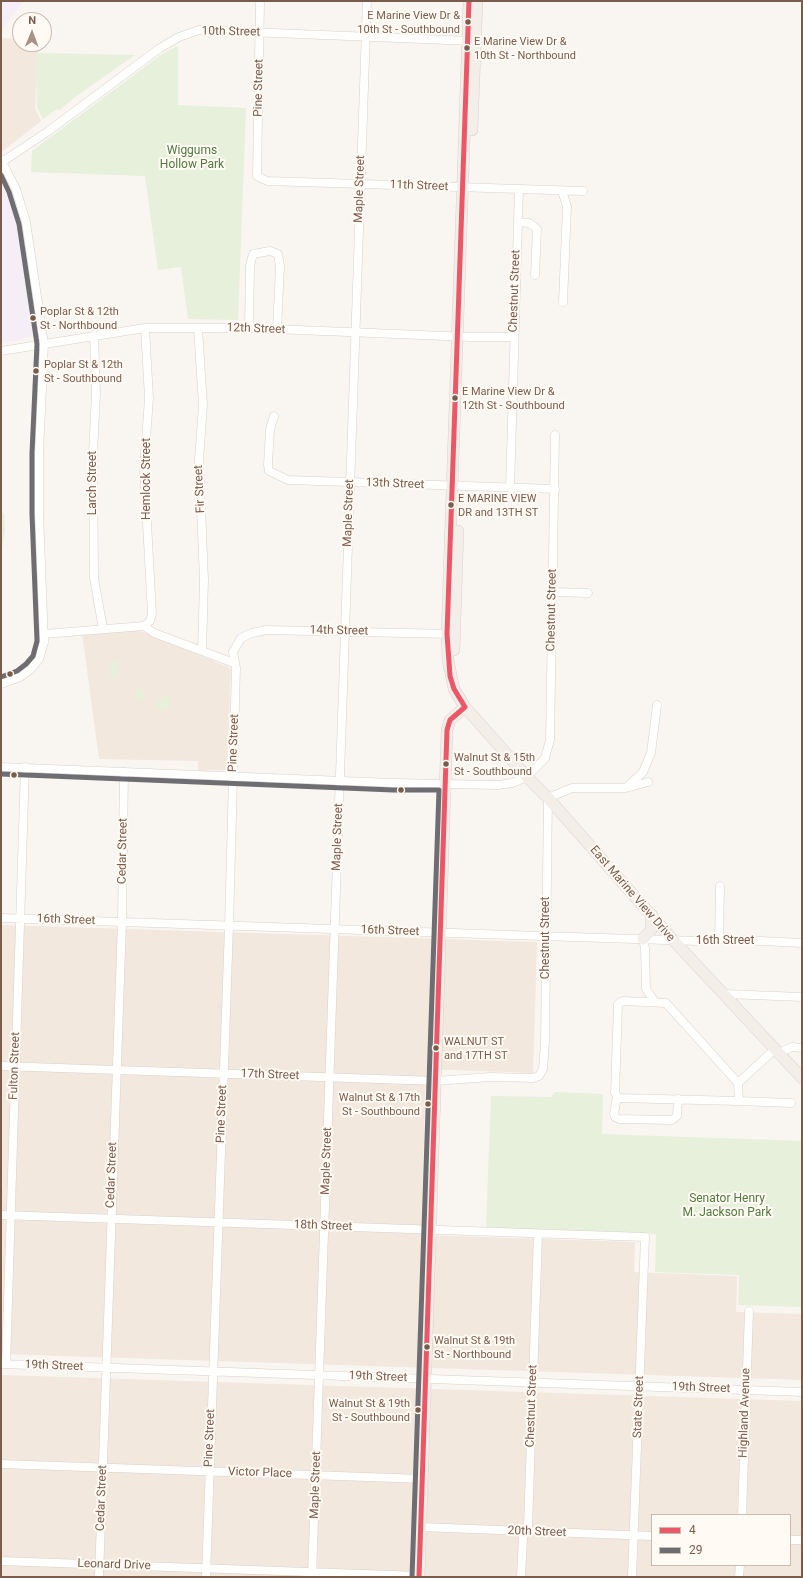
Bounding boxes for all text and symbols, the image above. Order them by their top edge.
place label: E Marine View Dr & 10th St - Southbound [357,9,460,35]
north arrow [12,12,52,52]
text: N [28,14,36,27]
marker: E Marine View Dr & 10th St - Southbound [463,17,473,27]
street label: 10th Street [202,24,260,40]
place label: E Marine View Dr & 10th St - Northbound [474,35,576,61]
marker: E Marine View Dr & 10th St - Northbound [462,43,472,53]
street label: Pine Street [251,59,267,117]
park label: Wiggums Hollow Park [160,144,224,172]
street label: Maple Street [352,155,368,223]
street label: 11th Street [389,178,449,194]
street label: Chestnut Street [506,249,524,333]
place label: Poplar St & 12th St - Northbound [40,305,119,331]
marker: Poplar St & 12th St - Northbound [28,313,38,323]
street label: 12th Street [226,321,286,337]
place label: Poplar St & 12th St - Southbound [44,358,123,384]
marker: Poplar St & 12th St - Southbound [31,366,41,376]
place label: E Marine View Dr & 12th St - Southbound [462,385,565,411]
marker: E Marine View Dr & 12th St - Southbound [450,393,460,403]
street label: Hemlock Street [140,438,154,520]
street label: Larch Street [86,451,100,515]
street label: Fir Street [192,465,208,513]
street label: 13th Street [365,476,425,492]
street label: Maple Street [341,479,357,547]
place label: E MARINE VIEW DR and 13TH ST [458,492,538,518]
marker: E MARINE VIEW DR and 13TH ST [446,500,456,510]
street label: Chestnut Street [544,569,560,651]
street label: 14th Street [310,623,368,639]
unlabelled marker [5,669,15,679]
street label: Pine Street [226,714,242,772]
place label: Walnut St & 15th St - Southbound [454,751,535,777]
marker: Walnut St & 15th St - Southbound [441,759,451,769]
unlabelled marker [9,770,19,780]
unlabelled marker [396,785,406,795]
street label: Maple Street [330,803,346,871]
street label: Cedar Street [115,818,131,884]
street label: East Marine View Drive [586,843,678,945]
street label: Chestnut Street [539,897,553,979]
street label: 16th Street [36,912,96,928]
street label: 16th Street [360,923,420,939]
street label: 16th Street [696,934,754,948]
street label: Fulton Street [7,1032,23,1100]
place label: WALNUT ST and 17TH ST [444,1035,508,1061]
marker: WALNUT ST and 17TH ST [431,1043,441,1053]
street label: 17th Street [240,1067,300,1083]
street label: Pine Street [214,1085,230,1143]
place label: Walnut St & 17th St - Southbound [339,1091,420,1117]
marker: Walnut St & 17th St - Southbound [423,1099,433,1109]
street label: Maple Street [319,1127,335,1195]
street label: Cedar Street [104,1142,120,1208]
park label: Senator Henry M. Jackson Park [683,1192,771,1220]
street label: 18th Street [293,1218,353,1234]
place label: Walnut St & 19th St - Northbound [434,1334,515,1360]
marker: Walnut St & 19th St - Northbound [422,1342,432,1352]
street label: 19th Street [24,1358,84,1374]
street label: Chestnut Street [523,1364,541,1448]
street label: Highland Avenue [736,1368,754,1458]
street label: 19th Street [348,1369,408,1385]
street label: State Street [631,1376,647,1438]
street label: 19th Street [671,1380,731,1396]
place label: Walnut St & 19th St - Southbound [329,1397,410,1423]
marker: Walnut St & 19th St - Southbound [413,1405,423,1415]
street label: Pine Street [202,1409,218,1467]
street label: Maple Street [308,1451,324,1519]
street label: Cedar Street [94,1465,110,1531]
street label: Victor Place [228,1465,292,1481]
legend [651,1514,791,1566]
text: 4 [689,1523,696,1537]
street label: 20th Street [507,1524,567,1540]
text: 29 [689,1543,703,1557]
street label: Leonard Drive [77,1557,151,1573]

